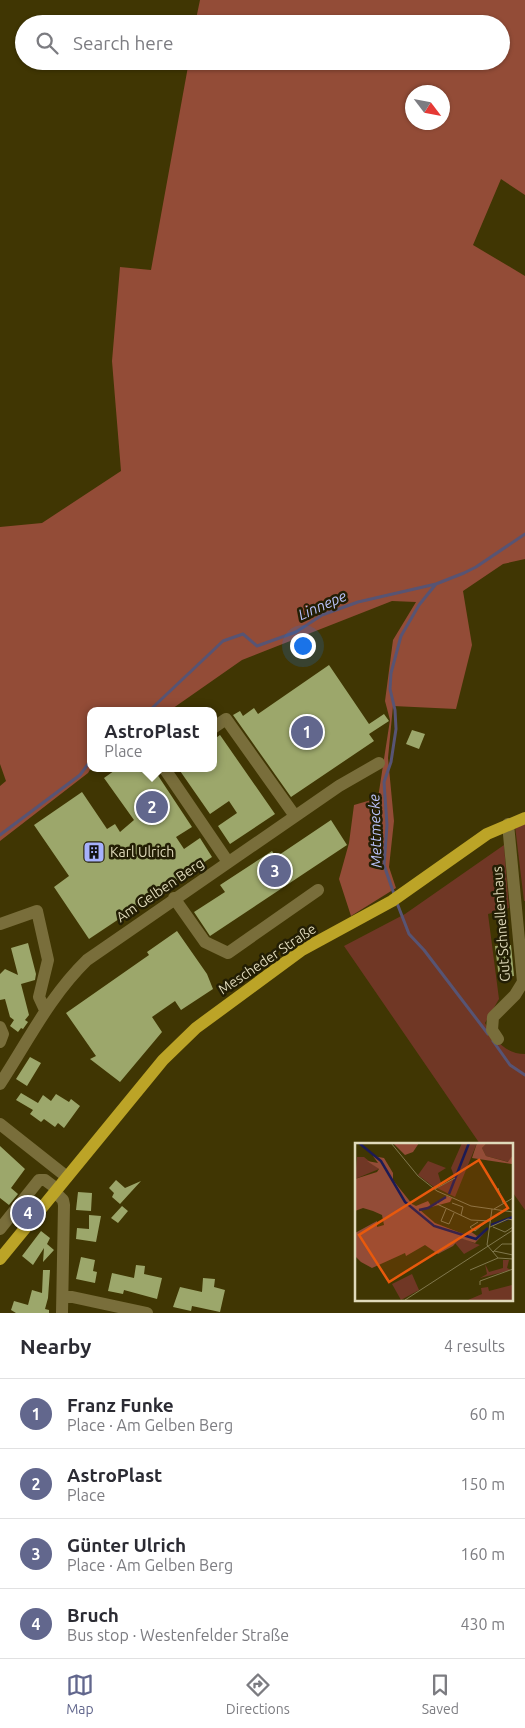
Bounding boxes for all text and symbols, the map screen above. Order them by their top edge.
search box [15,15,510,70]
icon: search [33,29,61,57]
text: Search here [73,32,173,54]
north arrow [405,85,450,130]
water label: Linnepe [295,587,349,623]
your location [290,633,316,659]
popup [87,707,217,772]
pin: 1 [291,713,323,751]
text: AstroPlast [104,720,200,742]
text: Place [104,742,143,760]
pin: 2 [136,788,168,826]
water label: Mettmecke [365,793,385,868]
building icon: Karl Ulrich [82,840,106,864]
place label: Karl Ulrich [110,844,174,860]
pin: 3 [259,852,291,890]
street label: Am Gelben Berg [113,855,207,925]
street label: Gut Schnellenhaus [489,866,513,982]
street label: Mescheder Straße [215,920,319,998]
inset map [355,1143,512,1300]
pin: 4 [12,1194,44,1232]
text: Nearby [20,1334,91,1358]
text: 4 results [444,1337,505,1355]
text: Franz Funke [67,1394,174,1416]
text: 1 [31,1405,41,1423]
text: 60 m [469,1405,505,1423]
text: Place · Am Gelben Berg [67,1416,233,1434]
text: AstroPlast [67,1464,162,1486]
text: 2 [31,1475,41,1493]
text: 150 m [460,1475,505,1493]
text: Place [67,1486,105,1504]
text: Günter Ulrich [67,1534,186,1556]
text: 3 [31,1545,41,1563]
text: 160 m [460,1545,505,1563]
text: Place · Am Gelben Berg [67,1556,233,1574]
text: Bruch [67,1604,119,1626]
text: 4 [31,1615,41,1633]
text: 430 m [460,1615,505,1633]
text: Bus stop · Westenfelder Straße [67,1626,289,1644]
tab: Map [66,1671,94,1717]
tab: Directions [226,1671,290,1717]
tab: Saved [422,1671,459,1717]

